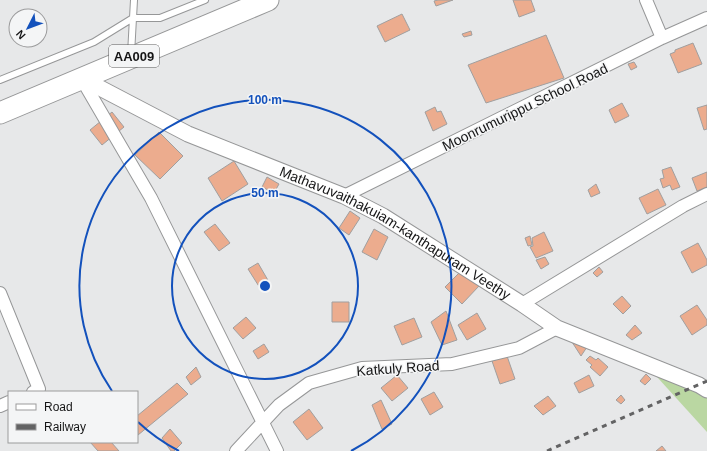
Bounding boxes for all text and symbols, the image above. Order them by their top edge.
north arrow [8,8,48,48]
text: N [13,28,28,42]
road number: AA009 [109,45,159,67]
street label: Moonrumurippu School Road [440,60,610,154]
text: 100 m [248,93,282,107]
street label: Mathavuvaithakuiam-kanthapuram Veethy [277,163,514,303]
text: 50 m [251,186,279,200]
centre of rings [258,279,272,293]
street label: Katkuly Road [356,357,440,379]
legend [8,391,138,443]
text: Road [44,400,73,414]
text: Railway [44,420,86,434]

